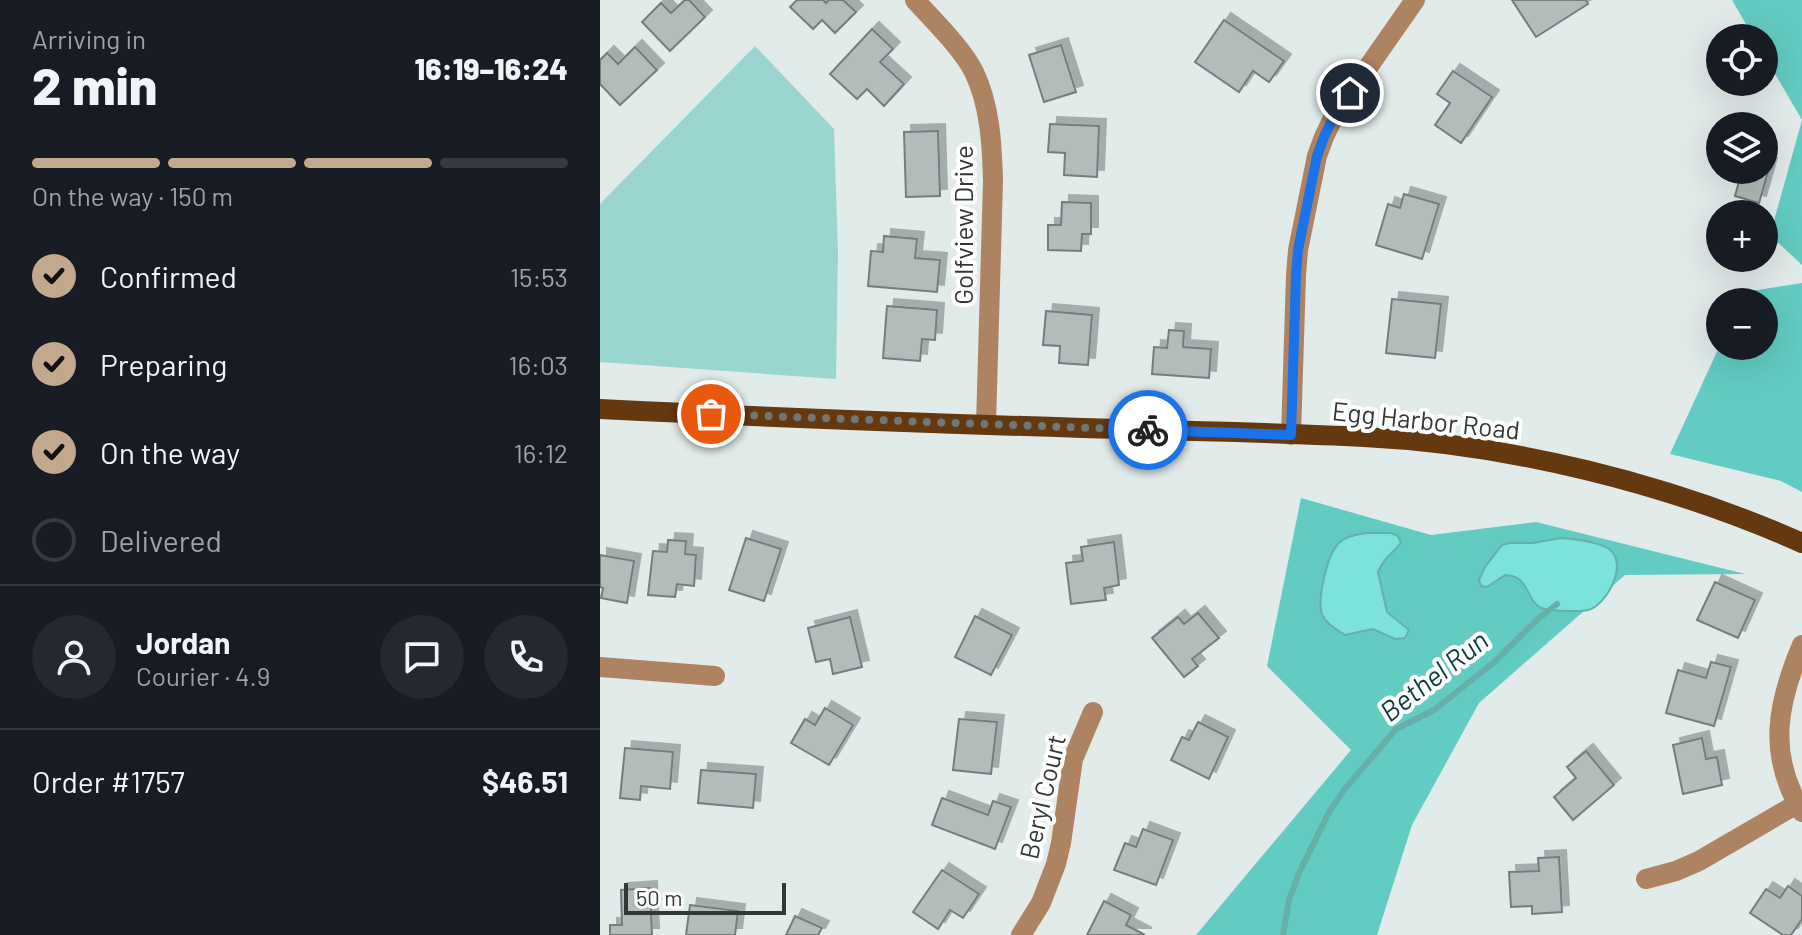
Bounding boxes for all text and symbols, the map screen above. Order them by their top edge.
text: Arriving in [32,23,146,54]
map controls [1706,24,1778,360]
button: locate [1706,24,1778,96]
text: 16:19–16:24 [415,50,568,86]
text: 2 min [32,53,157,115]
pin [1316,59,1384,127]
icon: home [1328,71,1372,115]
button: layers [1706,112,1778,184]
street label: Golfview Drive [947,145,978,305]
text: On the way · 150 m [32,180,233,211]
button: + [1706,200,1778,272]
icon: check [32,254,76,298]
text: Confirmed [100,258,237,294]
text: 15:53 [510,261,568,292]
button: − [1706,288,1778,360]
icon: check [32,342,76,386]
text: Preparing [100,346,227,382]
text: 16:03 [509,349,568,380]
pin [677,380,745,448]
courier [1108,390,1188,470]
icon: bag [689,392,733,436]
street label: Egg Harbor Road [1331,394,1522,445]
icon: bike [1126,408,1170,452]
icon: check [32,430,76,474]
text: On the way [100,434,240,470]
text: 16:12 [514,437,568,468]
text: Delivered [100,522,222,558]
button: person [32,615,116,699]
button: chat [380,615,464,699]
button: phone [484,615,568,699]
water label: Bethel Run [1373,623,1494,728]
text: Jordan [136,624,231,660]
text: Courier · 4.9 [136,660,270,691]
street label: Beryl Court [1012,731,1071,862]
text: Order #1757 [32,763,185,799]
text: $46.51 [482,763,568,799]
scale bar [624,879,786,915]
text: 50 m [636,884,682,910]

